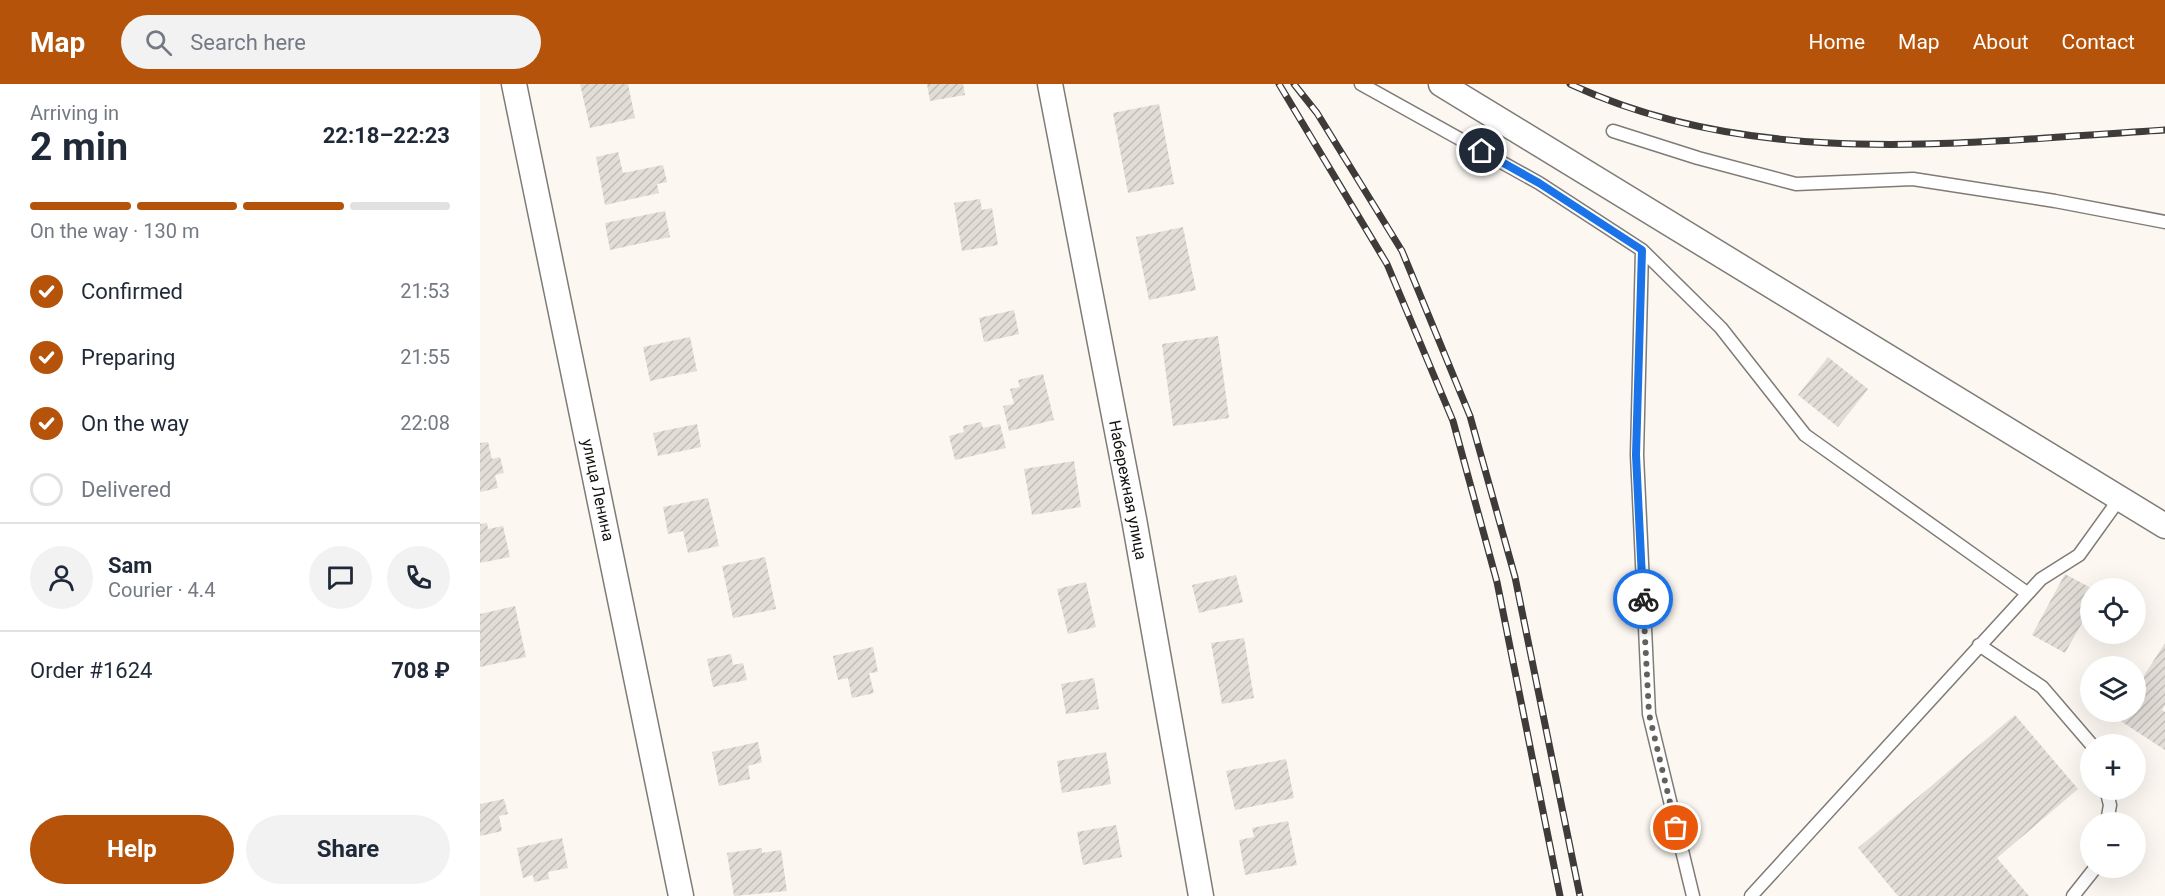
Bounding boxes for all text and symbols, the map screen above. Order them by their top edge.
search box [121,15,541,69]
text: Map [30,26,85,59]
icon: search [142,26,175,59]
text: Search here [190,30,306,55]
text: Home [1809,30,1865,54]
text: Map [1898,30,1940,54]
text: About [1973,30,2029,54]
text: Contact [2062,30,2135,54]
text: Arriving in [30,101,119,125]
text: 22:18–22:23 [323,123,450,148]
text: 2 min [30,124,128,170]
pin [1456,125,1507,176]
icon: home [1465,134,1498,167]
text: On the way · 130 m [30,219,199,243]
icon: check [30,275,63,308]
text: Confirmed [81,279,183,304]
text: 21:53 [400,279,450,303]
icon: check [30,341,63,374]
text: Preparing [81,345,175,370]
text: 21:55 [400,345,450,369]
icon: check [30,407,63,440]
text: On the way [81,411,189,436]
text: 22:08 [400,411,450,435]
street label: Набережная улица [1105,419,1151,561]
street label: улица Ленина [578,437,618,543]
text: Delivered [81,477,171,502]
button: person [30,546,93,609]
button: chat [309,546,372,609]
button: phone [387,546,450,609]
text: Sam [108,553,152,578]
courier [1613,569,1673,629]
text: Courier · 4.4 [108,578,215,602]
map controls [2080,578,2146,878]
button: locate [2080,578,2146,644]
icon: bike [1627,583,1660,616]
button: layers [2080,656,2146,722]
text: Order #1624 [30,658,152,683]
text: 708 ₽ [391,658,450,683]
button: + [2080,734,2146,800]
pin [1650,802,1701,853]
icon: bag [1659,811,1692,844]
button: − [2080,812,2146,878]
button: Help [30,815,234,884]
button: Share [246,815,450,884]

